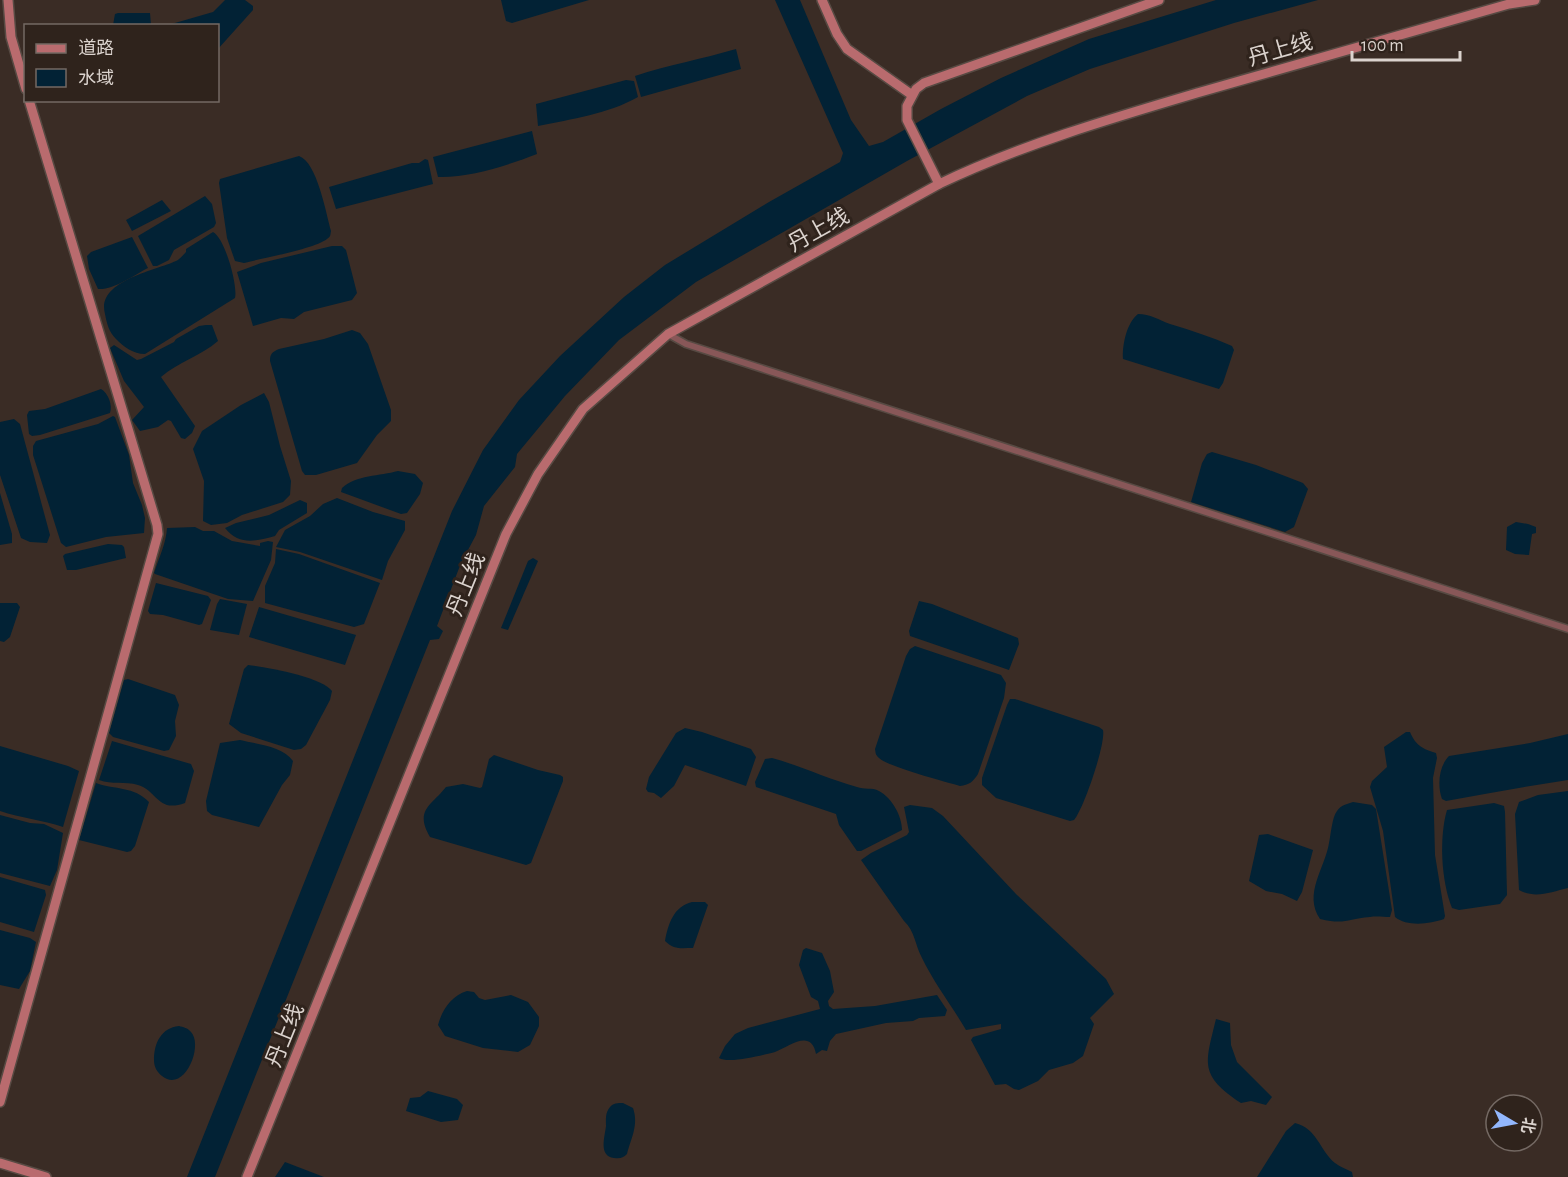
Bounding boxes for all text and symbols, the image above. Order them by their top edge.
legend [24,24,219,102]
scale bar [1352,24,1460,62]
street label: 丹上线 [1245,29,1315,70]
text: 100 m [1361,37,1404,55]
text: 道路 [78,38,114,58]
text: 水域 [78,69,114,88]
street label: 丹上线 [784,203,853,255]
street label: 丹上线 [442,549,488,619]
street label: 丹上线 [261,1000,307,1070]
north arrow [1484,1093,1544,1153]
text: 北 [1519,1116,1538,1135]

